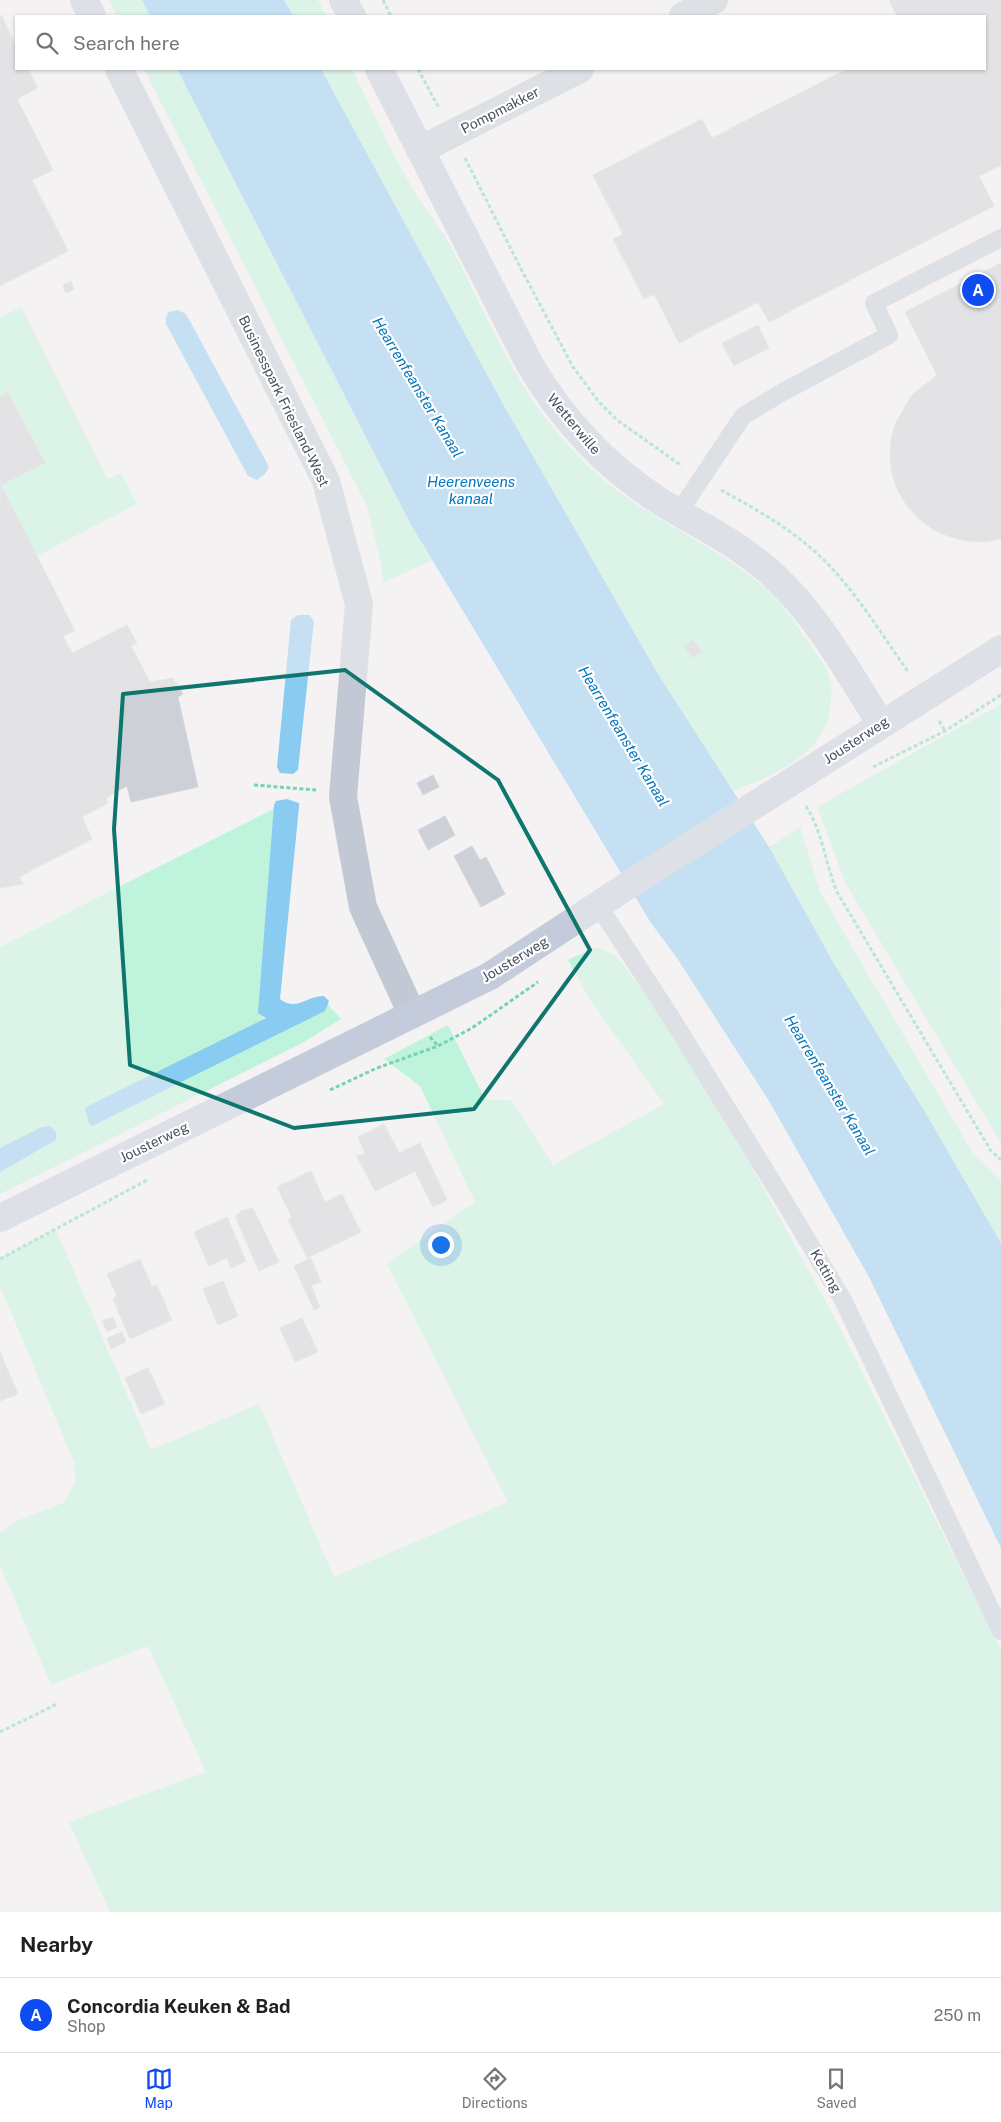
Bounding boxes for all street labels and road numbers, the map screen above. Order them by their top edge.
street label: Pompmakker [458,83,542,137]
street label: Businesspark Friesland-West [235,313,333,489]
street label: Wetterwille [544,390,604,458]
street label: Jousterweg [820,713,892,767]
street label: Jousterweg [479,933,551,985]
street label: Jousterweg [117,1118,191,1166]
street label: Ketting [807,1247,845,1296]

